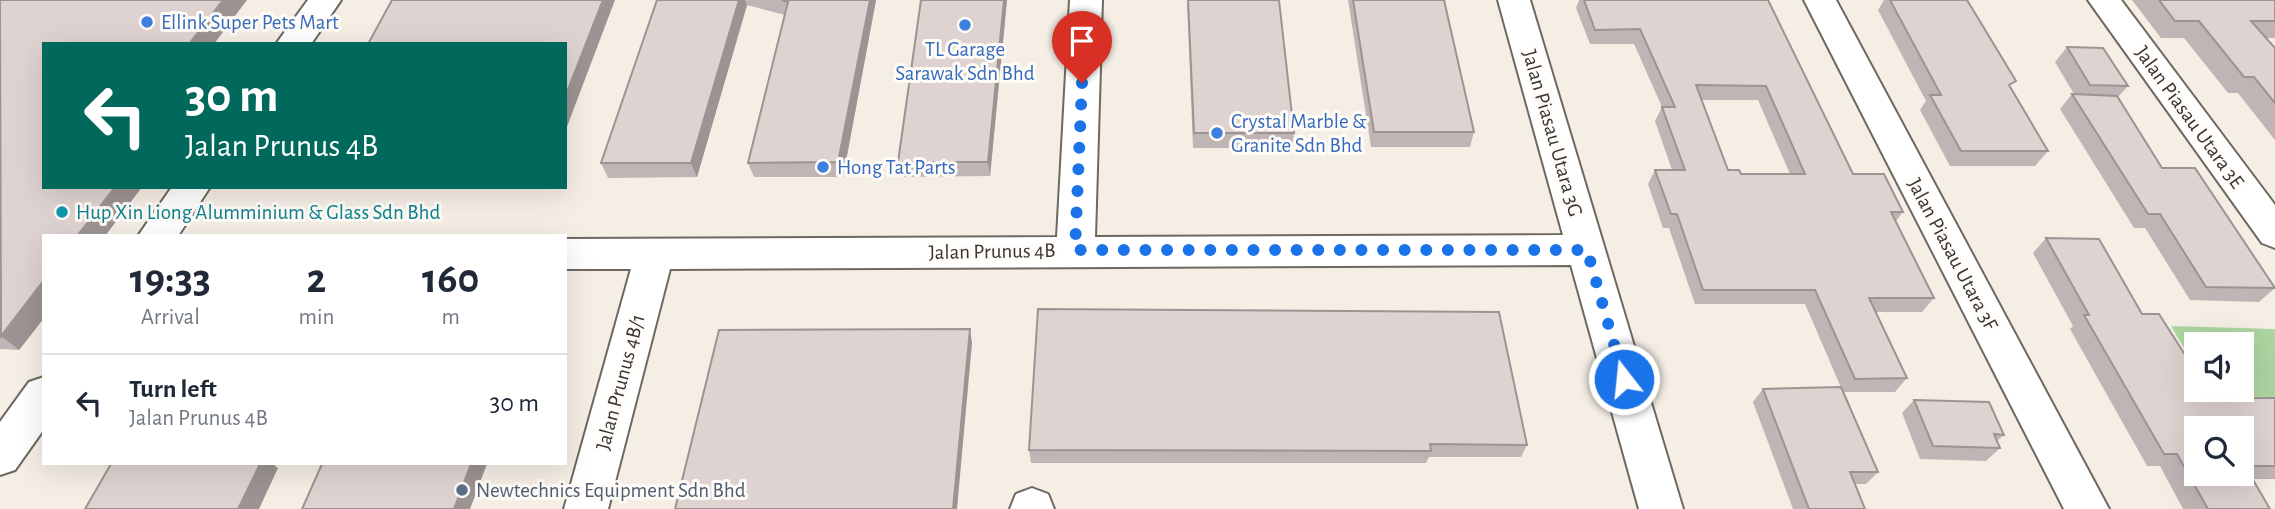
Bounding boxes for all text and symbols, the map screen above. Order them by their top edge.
pin [1052,11,1112,83]
place label: Ellink Super Pets Mart [161,12,339,33]
marker: Ellink Super Pets Mart [139,14,155,30]
marker: TL Garage Sarawak Sdn Bhd [957,17,973,33]
icon: arrive [1063,22,1101,60]
place label: TL Garage Sarawak Sdn Bhd [895,39,1035,84]
street label: Jalan Piasau Utara 3E [2131,42,2248,192]
street label: Jalan Piasau Utara 3G [1519,47,1586,219]
icon: left [70,70,161,161]
text: 30 m [185,72,279,121]
place label: Crystal Marble & Granite Sdn Bhd [1231,111,1367,156]
marker: Crystal Marble & Granite Sdn Bhd [1209,125,1225,141]
text: Jalan Prunus 4B [185,130,378,162]
place label: Hong Tat Parts [837,157,955,178]
marker: Hong Tat Parts [815,159,831,175]
street label: Jalan Piasau Utara 3F [1904,175,2002,335]
place label: Hup Xin Liong Alumminium & Glass Sdn Bhd [76,202,440,223]
marker: Hup Xin Liong Alumminium & Glass Sdn Bhd [54,204,70,220]
street label: Jalan Prunus 4B [928,240,1056,263]
text: 19:33 [130,258,211,300]
text: 2 [307,258,326,300]
text: 160 [422,258,479,300]
text: Arrival [141,306,200,329]
text: min [299,306,334,329]
text: m [441,306,460,329]
street label: Jalan Prunus 4B/1 [592,312,649,453]
map controls [2184,332,2254,486]
button: sound [2184,332,2254,402]
position arrow [1587,342,1661,416]
text: Turn left [129,376,217,402]
icon: left [70,384,108,422]
text: 30 m [489,390,539,416]
text: Jalan Prunus 4B [129,407,268,430]
button: search [2184,416,2254,486]
place label: Newtechnics Equipment Sdn Bhd [476,480,746,501]
marker: Newtechnics Equipment Sdn Bhd [454,482,470,498]

